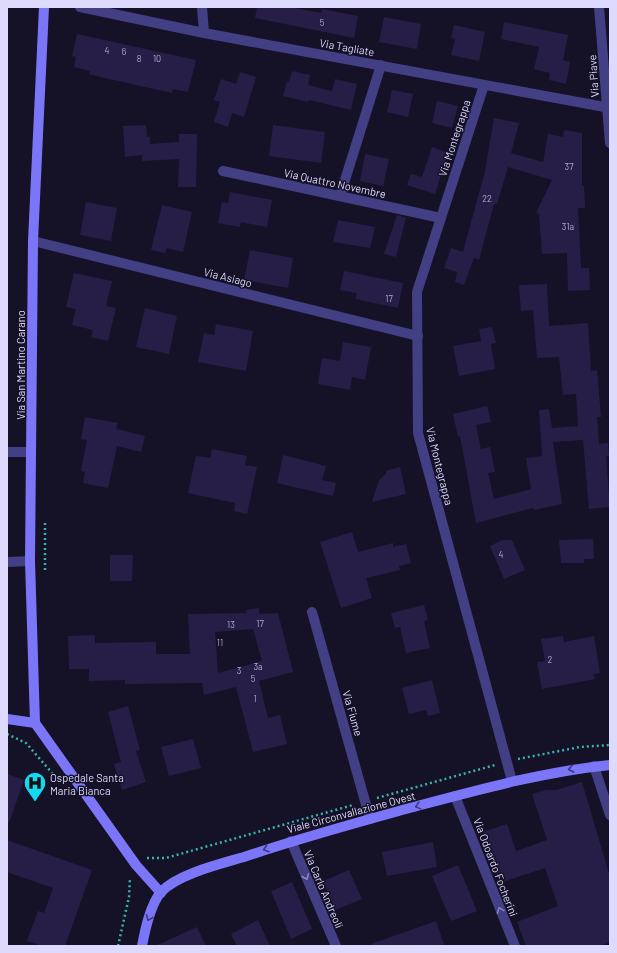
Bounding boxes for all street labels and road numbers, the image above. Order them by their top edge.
street label: Via Tagliate [319,36,375,58]
street label: Via Piave [585,54,601,98]
street label: Via Montegrappa [435,98,473,178]
street label: Via Quattro Novembre [283,166,387,200]
street label: Via Asiago [202,265,254,289]
street label: Via San Martino Carano [14,310,27,420]
street label: Via Montegrappa [424,426,456,506]
street label: Via Fiume [340,689,366,737]
street label: Viale Circonvallazione Ovest [285,789,417,835]
street label: Via Odoardo Focherini [471,816,521,918]
street label: Via Carlo Andreoli [302,848,346,930]

